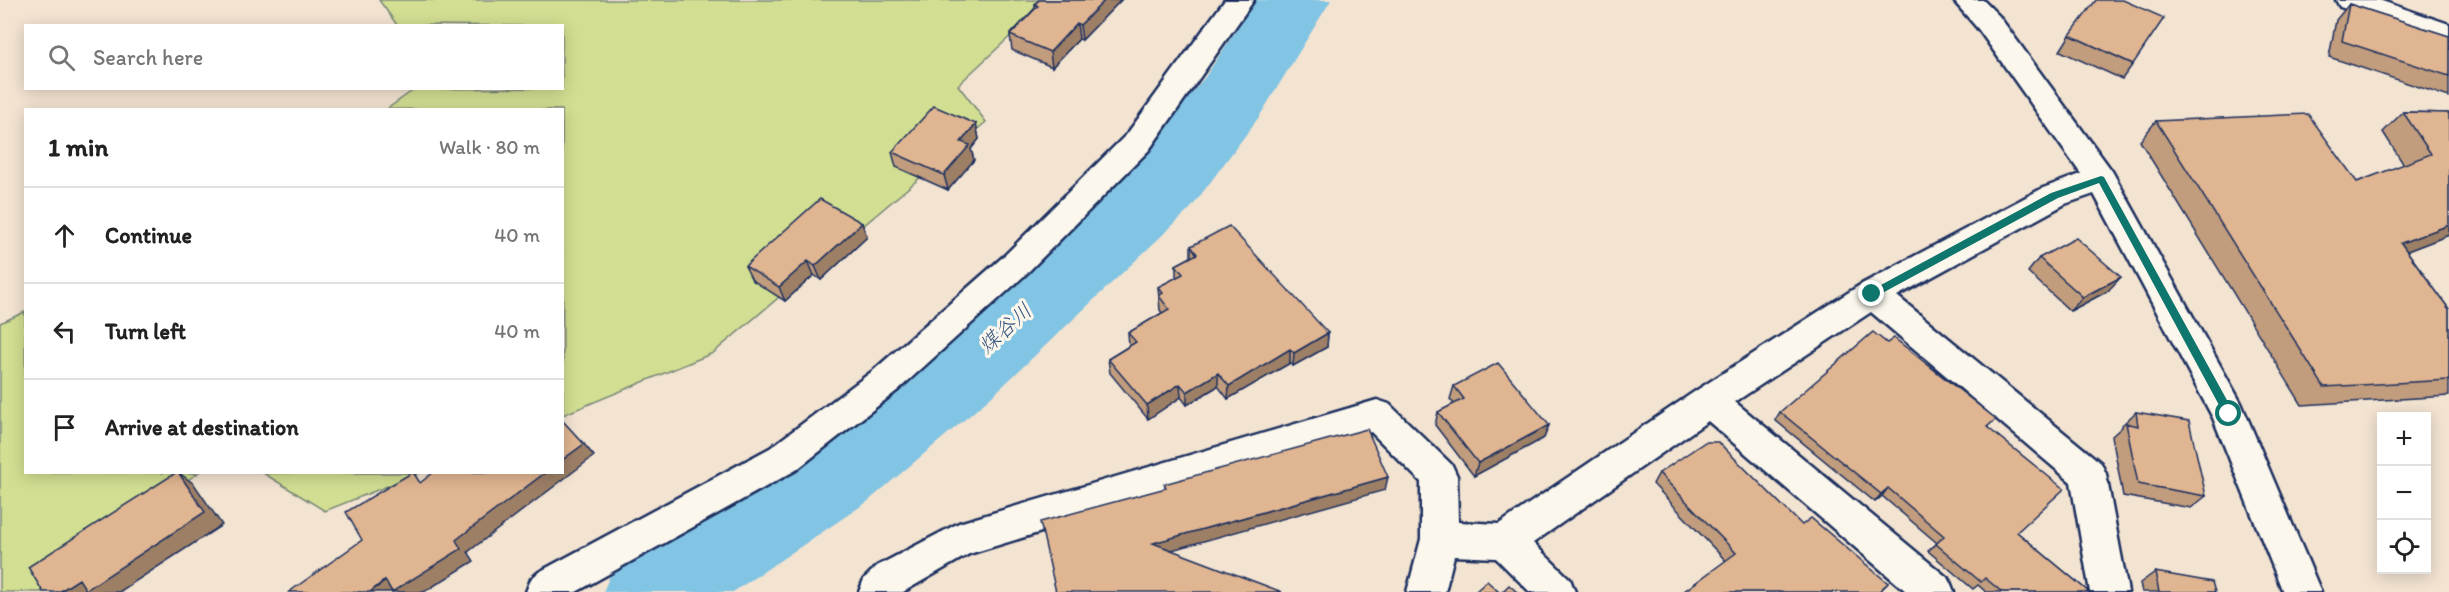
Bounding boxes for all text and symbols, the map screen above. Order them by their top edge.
search box [24,24,564,90]
icon: search [45,41,78,74]
text: Search here [93,44,203,71]
text: 1 min [48,131,108,163]
text: Walk · 80 m [439,135,540,159]
icon: ahead [48,219,81,252]
text: Continue [105,222,192,249]
text: 40 m [494,223,540,247]
route end [1858,280,1884,306]
water label: 煤谷川 [973,298,1037,358]
icon: left [48,315,81,348]
text: Turn left [105,318,186,345]
text: 40 m [494,319,540,343]
route start [2215,400,2241,426]
icon: arrive [48,411,81,444]
map controls [2377,412,2431,574]
button: + [2377,412,2431,466]
text: Arrive at destination [105,414,299,441]
button: − [2377,466,2431,520]
button: locate [2377,520,2431,574]

